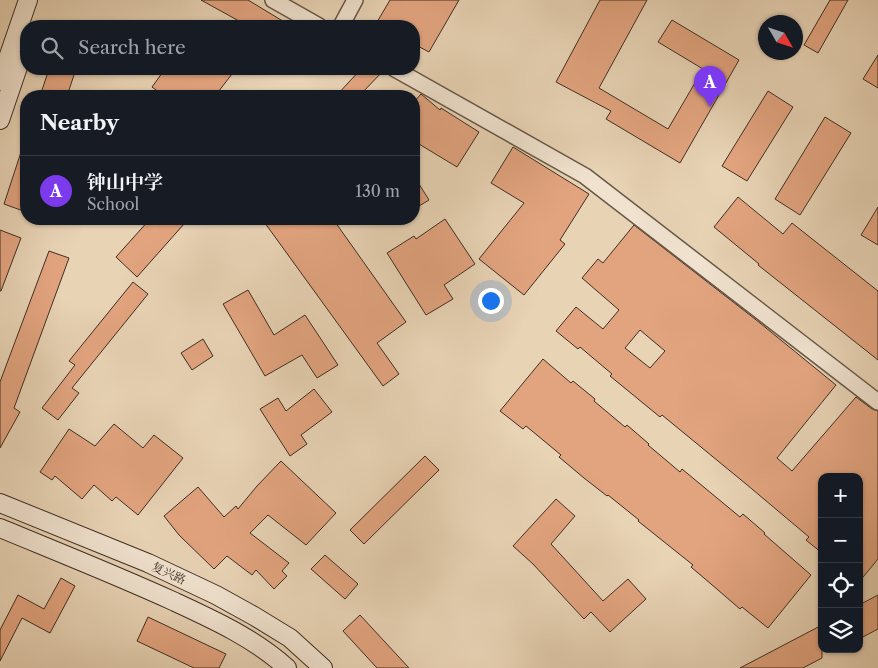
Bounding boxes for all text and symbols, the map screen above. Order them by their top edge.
north arrow [758,15,803,60]
search box [20,20,420,75]
icon: search [38,34,66,62]
text: Search here [78,36,186,59]
pin: A [694,66,726,107]
text: Nearby [40,110,119,135]
text: 钟山中学 [87,171,163,194]
text: A [50,181,62,201]
text: 130 m [355,181,400,201]
text: School [87,194,139,214]
your location [478,288,504,314]
map controls [818,473,863,653]
button: + [818,473,863,518]
button: − [818,518,863,563]
street label: 复兴路 [150,559,188,587]
button: locate [818,563,863,608]
button: layers [818,608,863,653]

